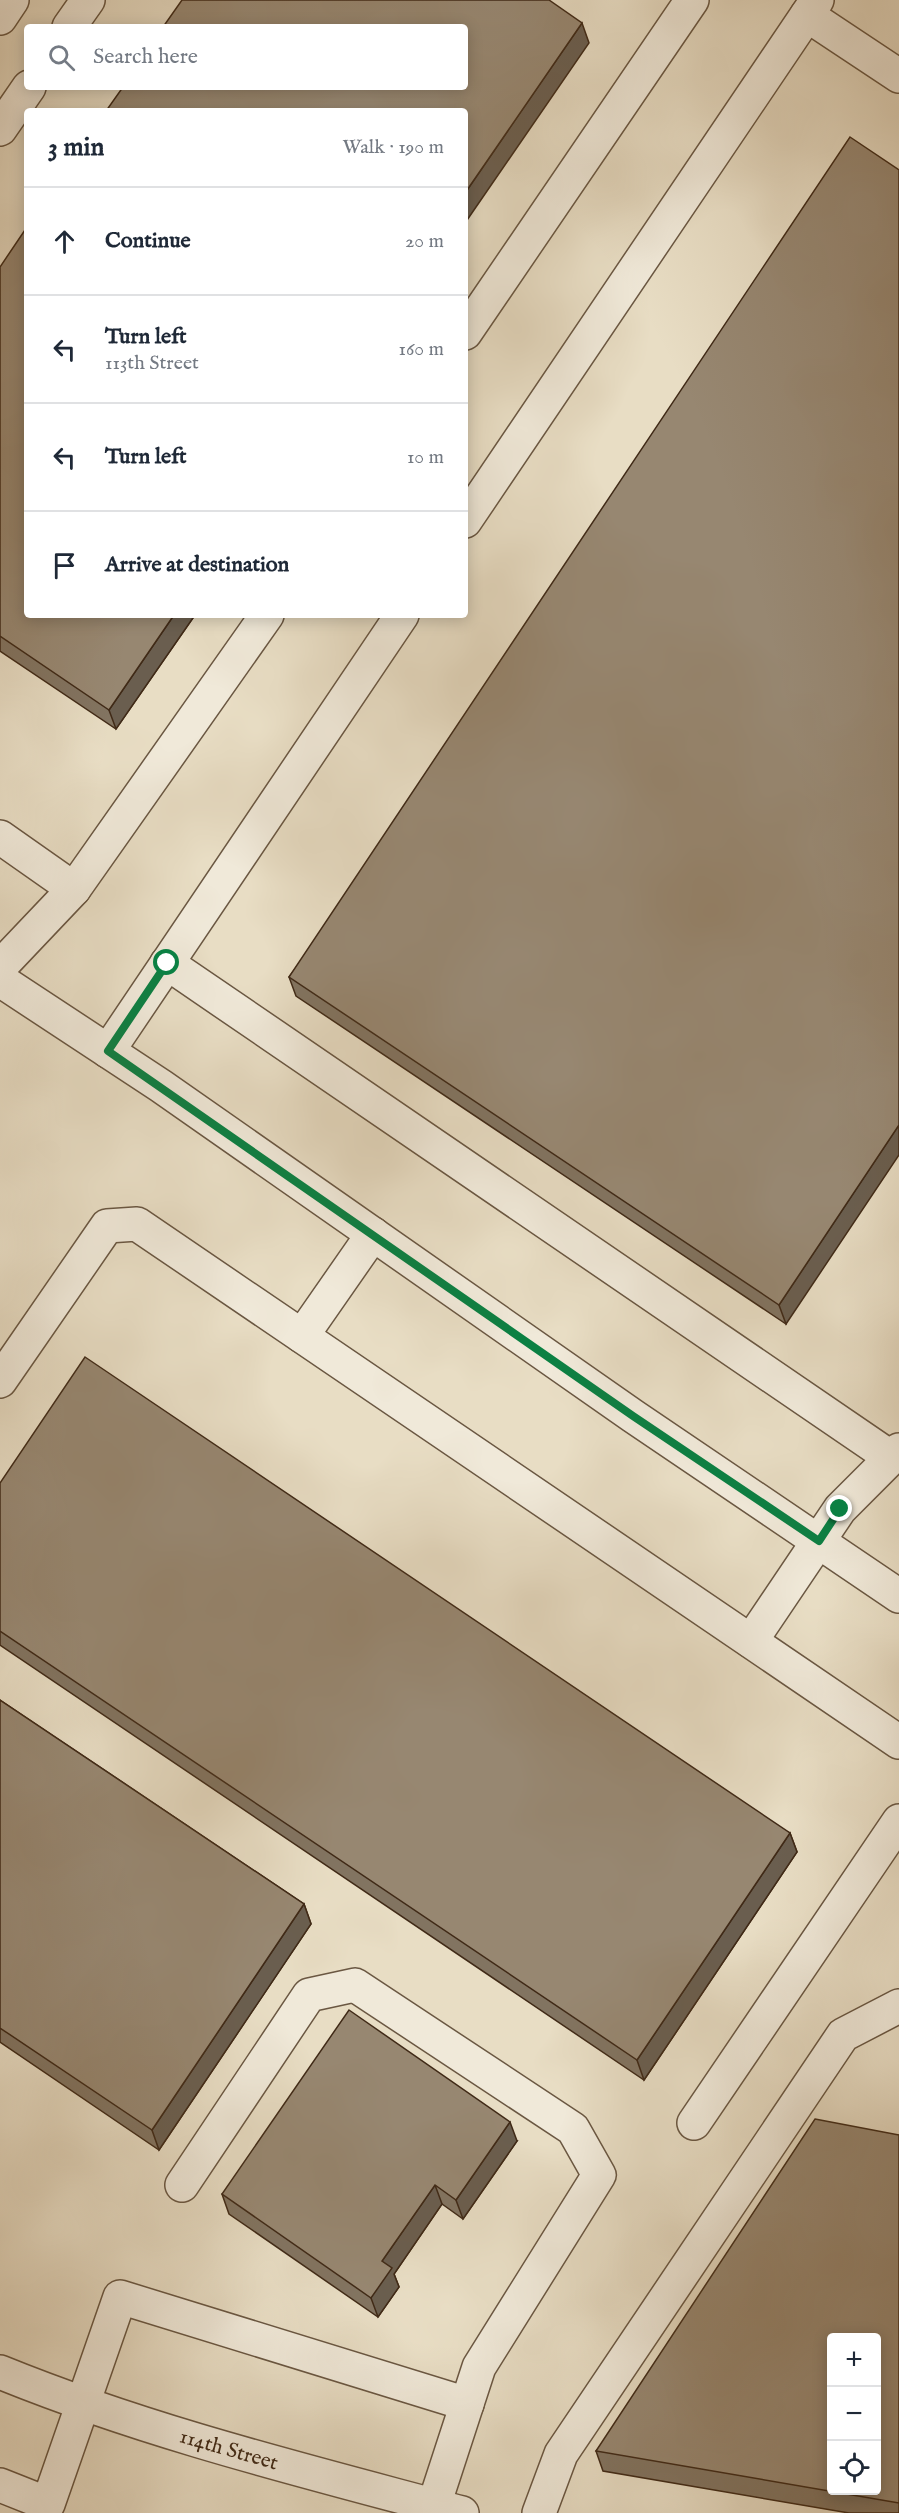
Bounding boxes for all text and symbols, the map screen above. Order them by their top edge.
search box [24,24,468,90]
icon: search [45,41,78,74]
text: Search here [93,43,198,71]
text: 3 min [48,131,104,164]
text: Walk · 190 m [342,135,444,160]
icon: ahead [48,225,81,258]
text: Continue [105,227,191,255]
text: 20 m [405,229,444,254]
text: Turn left [105,323,187,351]
icon: left [48,333,81,366]
text: 160 m [398,337,444,362]
text: 113th Street [105,351,199,376]
icon: left [48,441,81,474]
text: Turn left [105,443,187,471]
text: 10 m [407,445,444,470]
icon: arrive [48,549,81,582]
text: Arrive at destination [105,551,289,579]
route start [153,949,179,975]
route end [826,1495,852,1521]
map controls [827,2333,881,2495]
button: + [827,2333,881,2387]
button: − [827,2387,881,2441]
street label: 114th Street [176,2424,281,2477]
button: locate [827,2441,881,2495]

